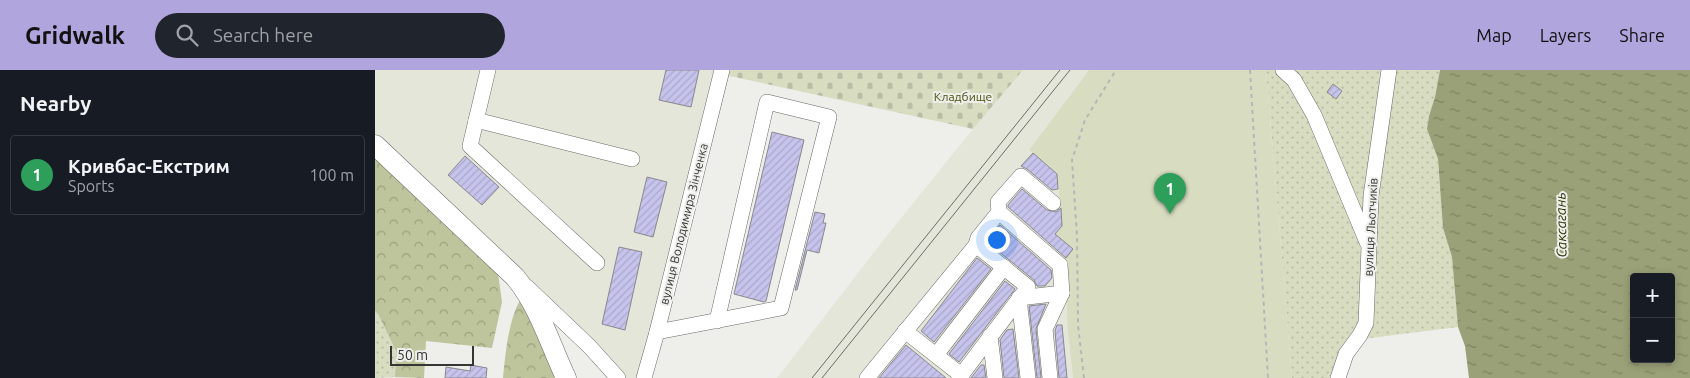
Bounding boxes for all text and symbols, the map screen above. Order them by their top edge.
search box [155,13,505,58]
icon: search [173,21,201,49]
text: Gridwalk [25,22,125,49]
text: Search here [213,24,313,46]
text: Map [1476,25,1512,45]
text: Layers [1540,25,1591,45]
text: Share [1619,25,1665,45]
park label: Кладбище [934,90,992,103]
text: Nearby [20,91,91,115]
street label: вулиця Володимира Зінченка [657,142,710,306]
text: Кривбас-Екстрим [68,155,230,177]
text: 1 [32,166,42,184]
text: 100 m [309,166,354,184]
pin: 1 [1154,173,1186,214]
text: Sports [68,177,114,195]
street label: вулиця Льотчиків [1361,177,1380,276]
water label: Саксагань [1552,192,1570,258]
your location [984,227,1010,253]
map controls [1630,273,1675,363]
button: + [1630,273,1675,318]
button: − [1630,318,1675,363]
scale bar [390,343,474,366]
text: 50 m [397,347,428,363]

